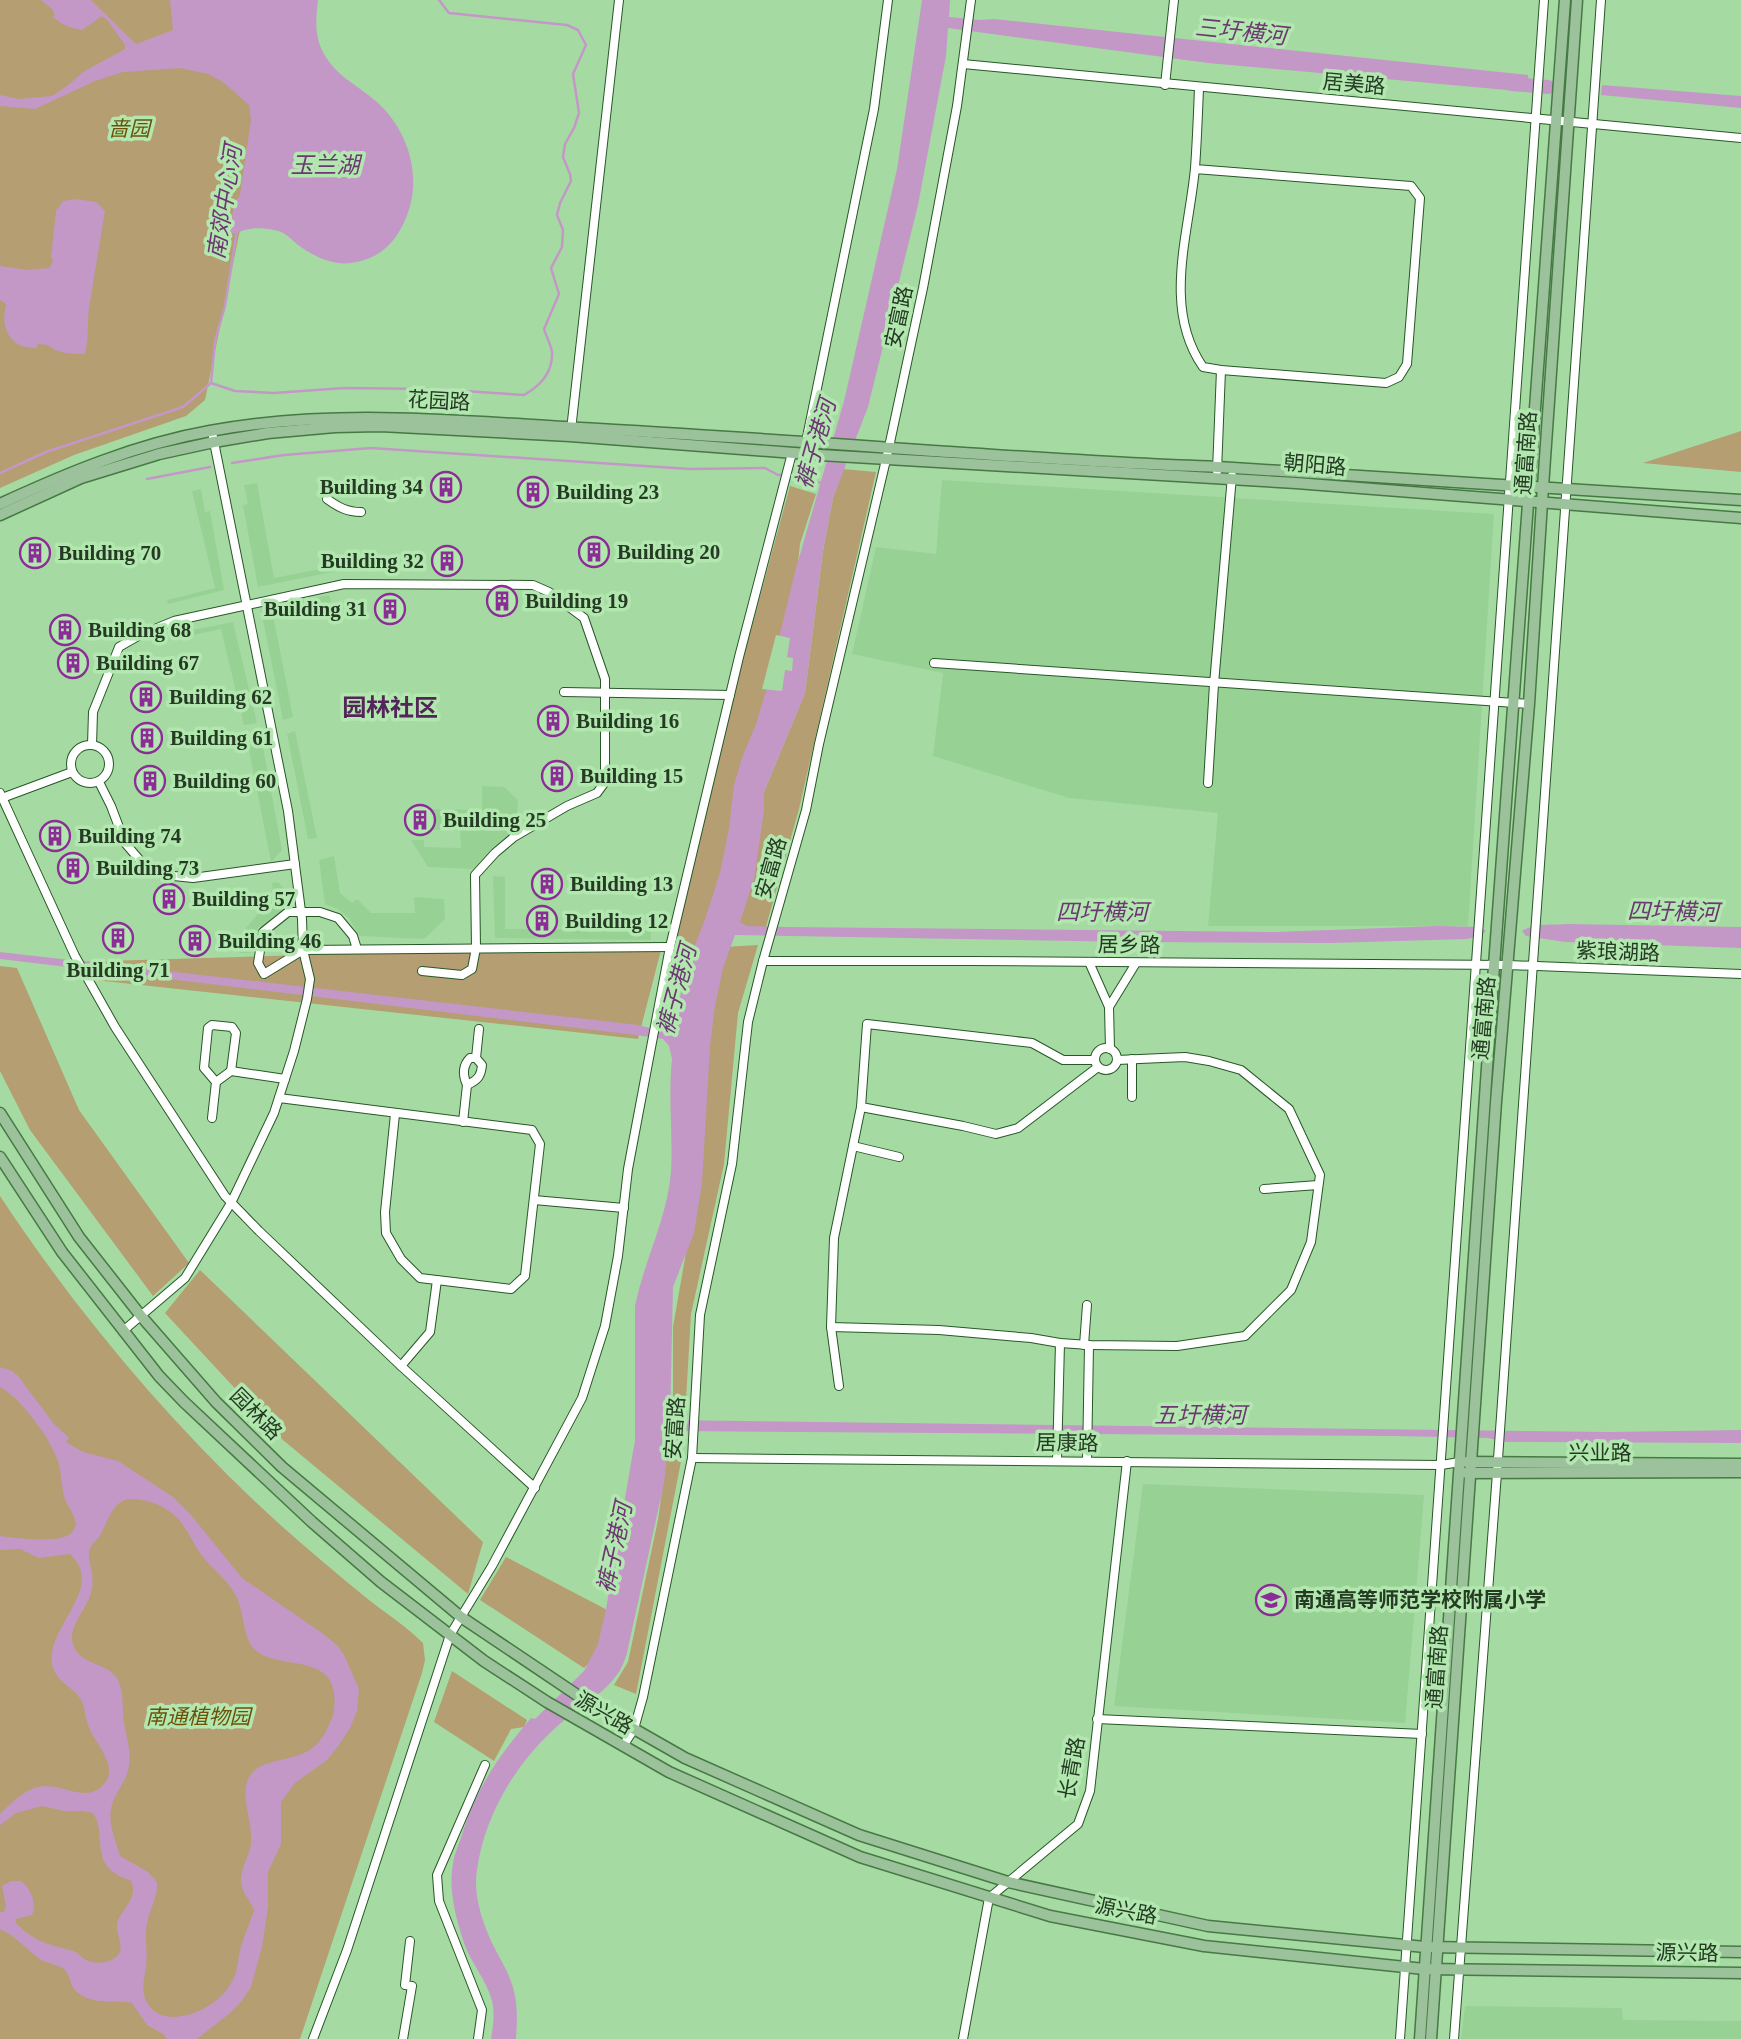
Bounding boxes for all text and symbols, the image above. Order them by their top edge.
water label: 三圩横河 [1194,15,1292,50]
street label: 居美路 [1322,69,1386,99]
park label: 啬园 [108,117,153,141]
water label: 南郊中心河 [204,139,247,261]
water label: 玉兰湖 [291,153,363,178]
street label: 安富路 [881,284,917,350]
street label: 花园路 [407,387,471,415]
water label: 裤子港河 [791,392,842,492]
street label: 通富南路 [1511,410,1541,496]
street label: 朝阳路 [1283,450,1347,480]
building icon: Building 34 [429,470,463,504]
place label: Building 34 [320,475,423,499]
building icon: Building 23 [516,475,550,509]
place label: Building 23 [556,480,659,504]
building icon: Building 20 [577,535,611,569]
building icon: Building 70 [18,536,52,570]
place label: Building 20 [617,540,720,564]
place label: Building 70 [58,541,161,565]
building icon: Building 32 [430,544,464,578]
place label: Building 32 [321,549,424,573]
building icon: Building 19 [485,584,519,618]
place label: Building 19 [525,589,628,613]
building icon: Building 31 [373,592,407,626]
place label: Building 31 [264,597,367,621]
building icon: Building 68 [48,613,82,647]
place label: Building 68 [88,618,191,642]
building icon: Building 67 [56,646,90,680]
place label: Building 67 [96,651,199,675]
building icon: Building 62 [129,680,163,714]
place label: Building 62 [169,685,272,709]
district label: 园林社区 [342,695,438,721]
building icon: Building 16 [536,704,570,738]
place label: Building 16 [576,709,679,733]
building icon: Building 61 [130,721,164,755]
place label: Building 61 [170,726,273,750]
building icon: Building 15 [540,759,574,793]
building icon: Building 60 [133,764,167,798]
place label: Building 15 [580,764,683,788]
place label: Building 60 [173,769,276,793]
building icon: Building 25 [403,803,437,837]
place label: Building 25 [443,808,546,832]
building icon: Building 74 [38,819,72,853]
place label: Building 74 [78,824,182,848]
street label: 安富路 [751,834,791,902]
building icon: Building 73 [56,851,90,885]
place label: Building 73 [96,856,199,880]
building icon: Building 13 [530,867,564,901]
place label: Building 13 [570,872,673,896]
building icon: Building 57 [152,882,186,916]
place label: Building 57 [192,887,295,911]
water label: 四圩横河 [1627,899,1723,925]
water label: 四圩横河 [1056,900,1152,925]
building icon: Building 12 [525,904,559,938]
place label: Building 12 [565,909,668,933]
building icon: Building 71 [101,921,135,955]
building icon: Building 46 [178,924,212,958]
place label: Building 46 [218,929,321,953]
street label: 居乡路 [1097,932,1161,958]
water label: 裤子港河 [653,938,702,1038]
street label: 紫琅湖路 [1576,939,1660,965]
place label: Building 71 [66,958,170,982]
street label: 通富南路 [1468,975,1500,1061]
street label: 园林路 [225,1383,287,1445]
street label: 安富路 [661,1396,689,1460]
water label: 五圩横河 [1154,1403,1250,1428]
street label: 居康路 [1035,1430,1099,1456]
street label: 兴业路 [1569,1441,1632,1465]
water label: 裤子港河 [593,1496,638,1596]
school or university icon: 南通高等师范学校附属小学 [1254,1583,1288,1617]
place label: 南通高等师范学校附属小学 [1294,1588,1546,1612]
street label: 通富南路 [1422,1624,1452,1710]
street label: 源兴路 [571,1687,637,1739]
park label: 南通植物园 [146,1705,253,1729]
street label: 长青路 [1055,1735,1089,1801]
street label: 源兴路 [1093,1893,1159,1929]
street label: 源兴路 [1655,1940,1719,1966]

